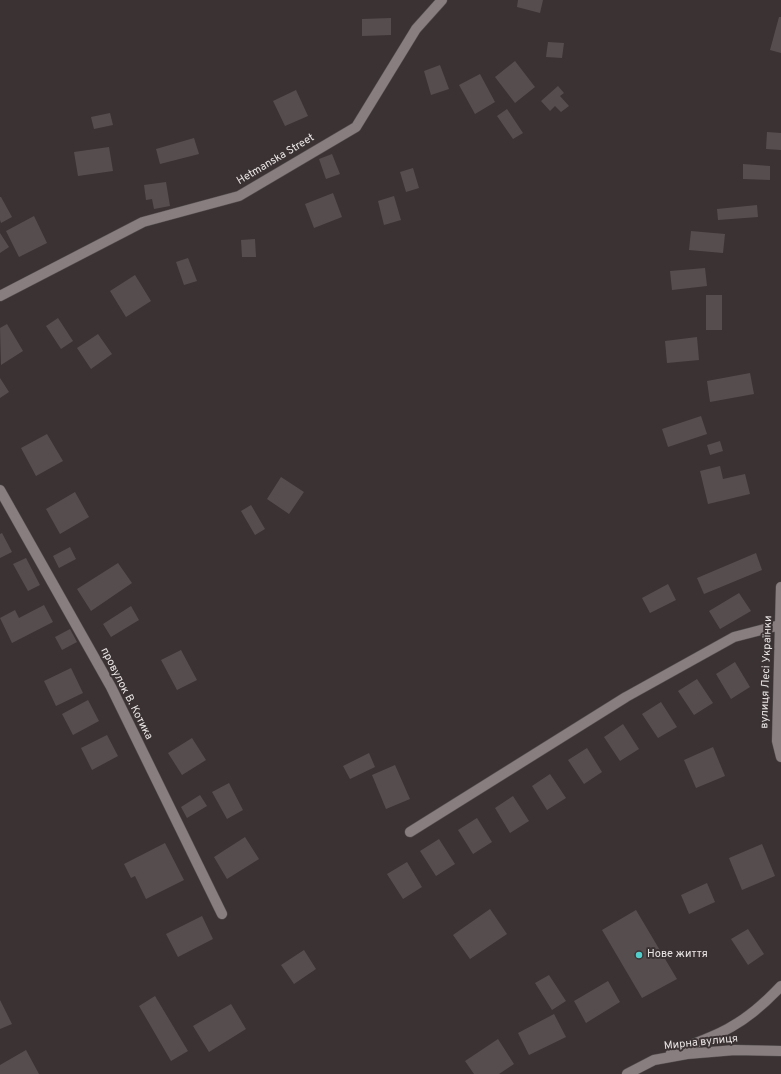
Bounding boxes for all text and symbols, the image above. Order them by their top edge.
street label: Hetmanska Street [235,132,317,188]
street label: вулиця Лесі Українки [758,615,776,729]
street label: провулок В. Котика [97,646,155,742]
place label: Нове життя [647,948,708,962]
marker: Нове життя [634,950,644,960]
street label: Мирна вулиця [663,1033,739,1053]

